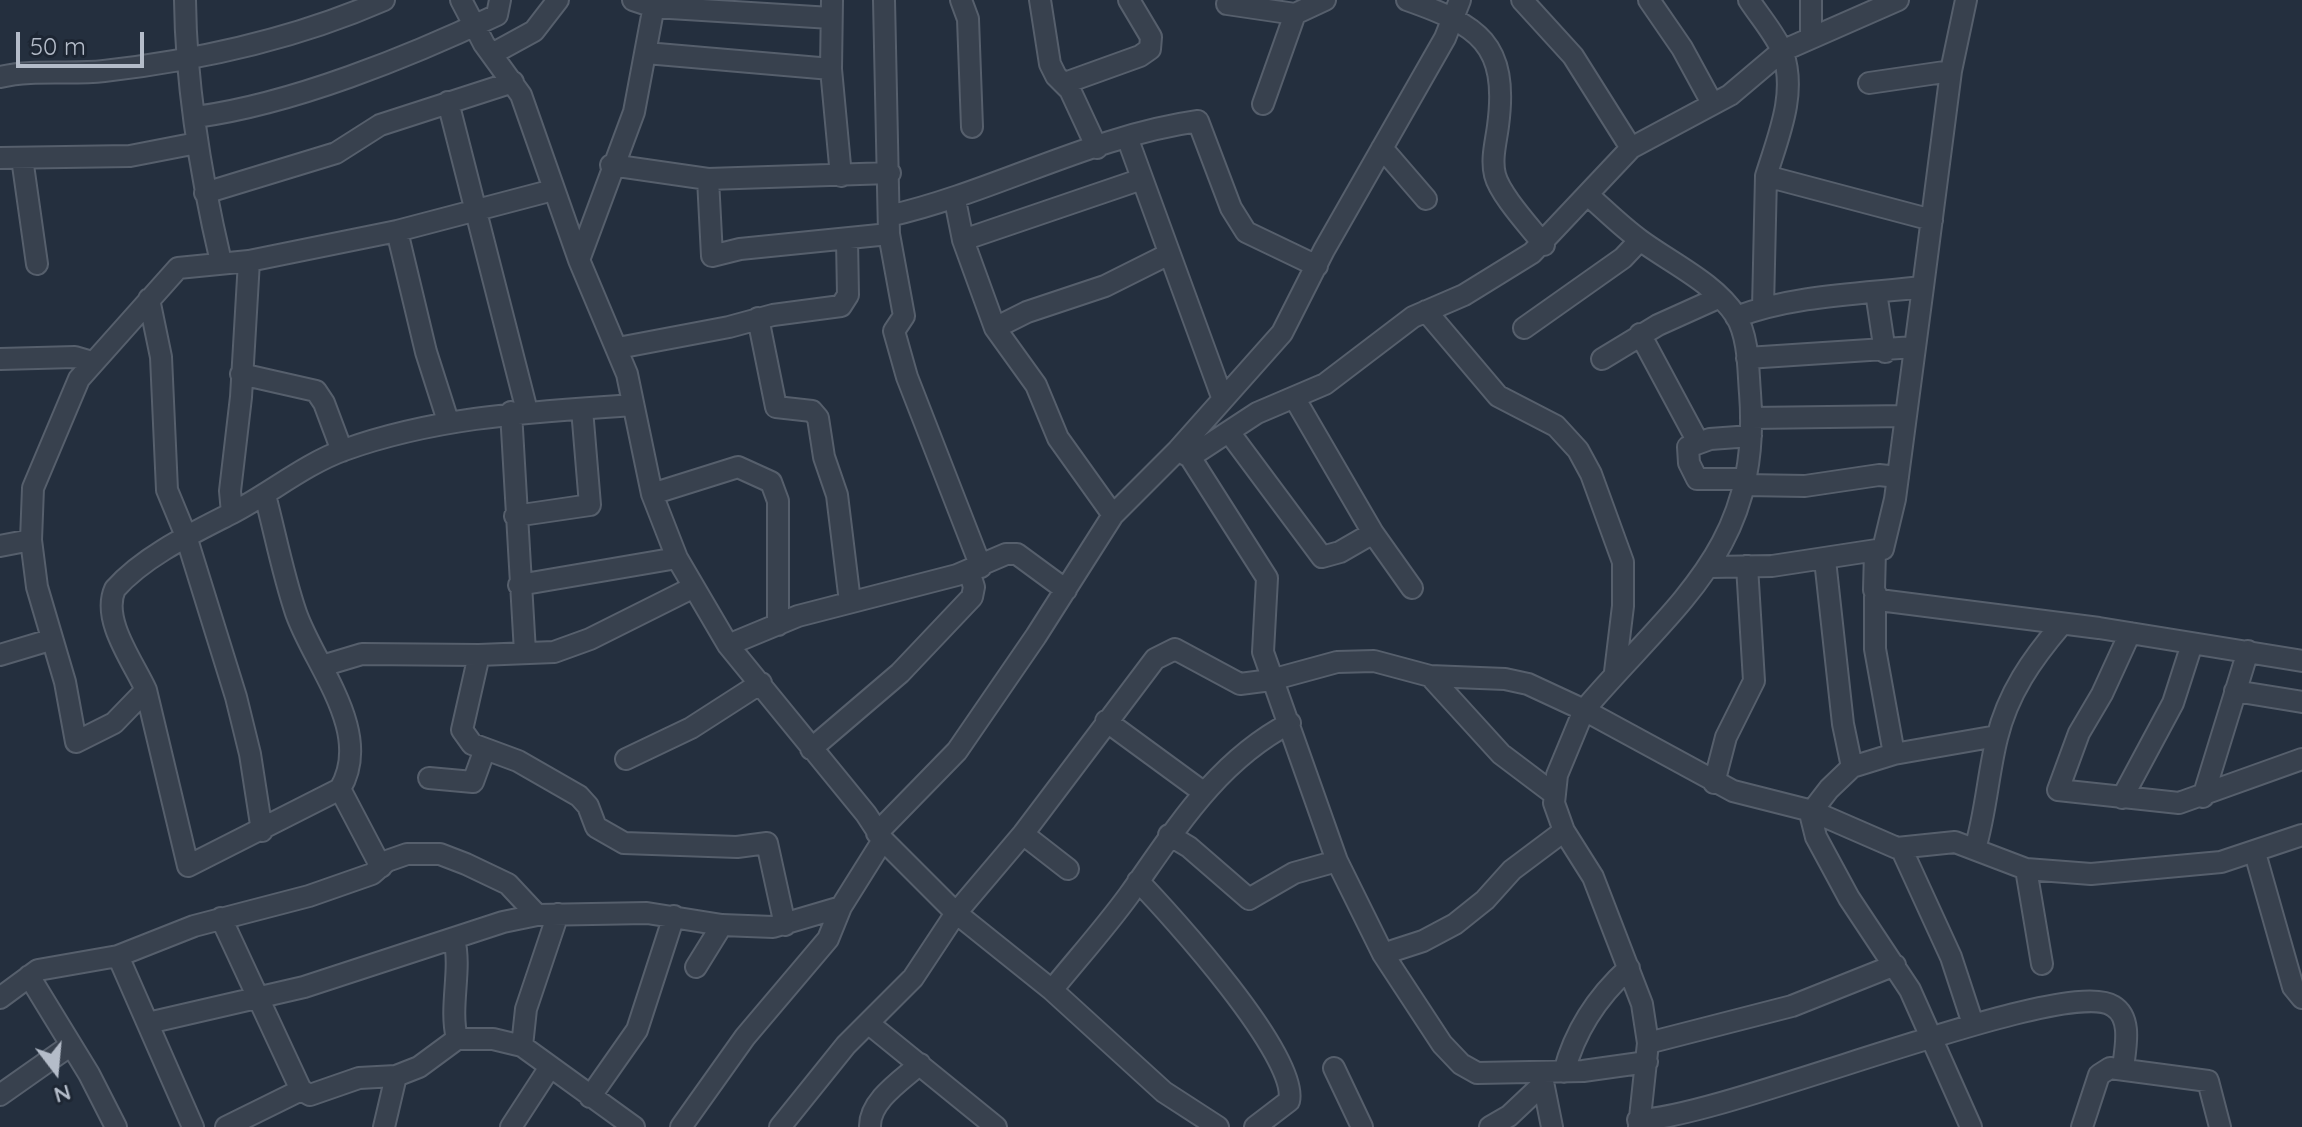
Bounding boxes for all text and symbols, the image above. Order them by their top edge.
scale bar [20,16,148,66]
text: 50 m [30,31,86,61]
north arrow [16,1031,96,1111]
text: N [51,1078,74,1110]

